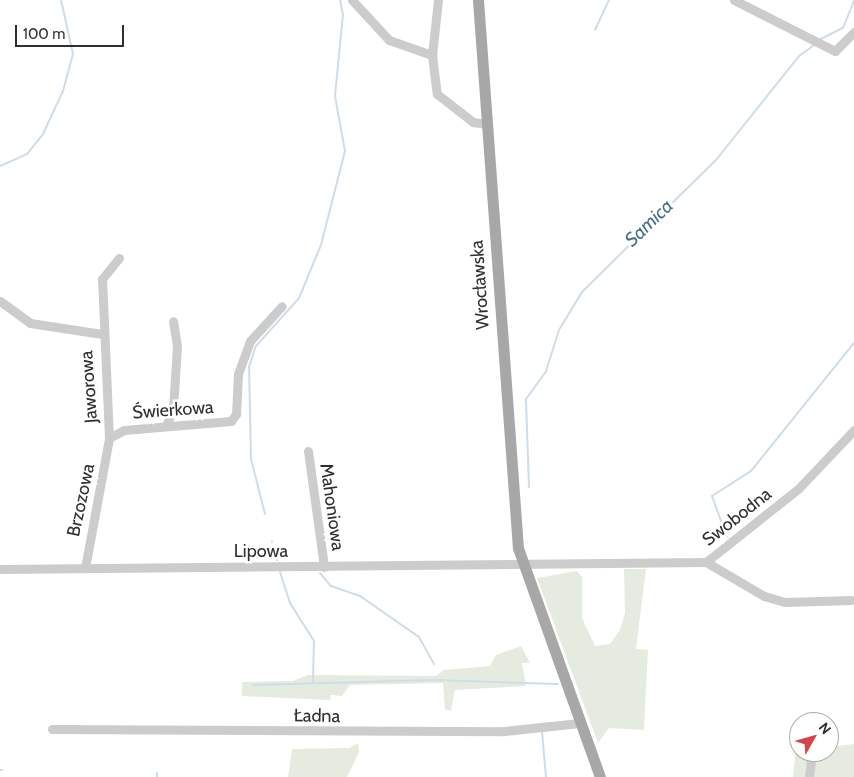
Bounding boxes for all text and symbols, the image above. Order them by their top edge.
scale bar [18,15,126,47]
text: 100 m [23,25,65,43]
water label: Samica [620,195,678,251]
street label: Wrocławska [466,239,494,331]
street label: Jaworowa [76,350,102,424]
street label: Świerkowa [132,396,214,424]
street label: Brzozowa [63,462,99,538]
street label: Mahoniowa [315,462,349,552]
street label: Swobodna [698,483,776,551]
street label: Lipowa [234,540,288,562]
street label: Ładna [294,705,340,727]
north arrow [789,712,839,762]
text: N [815,719,835,738]

